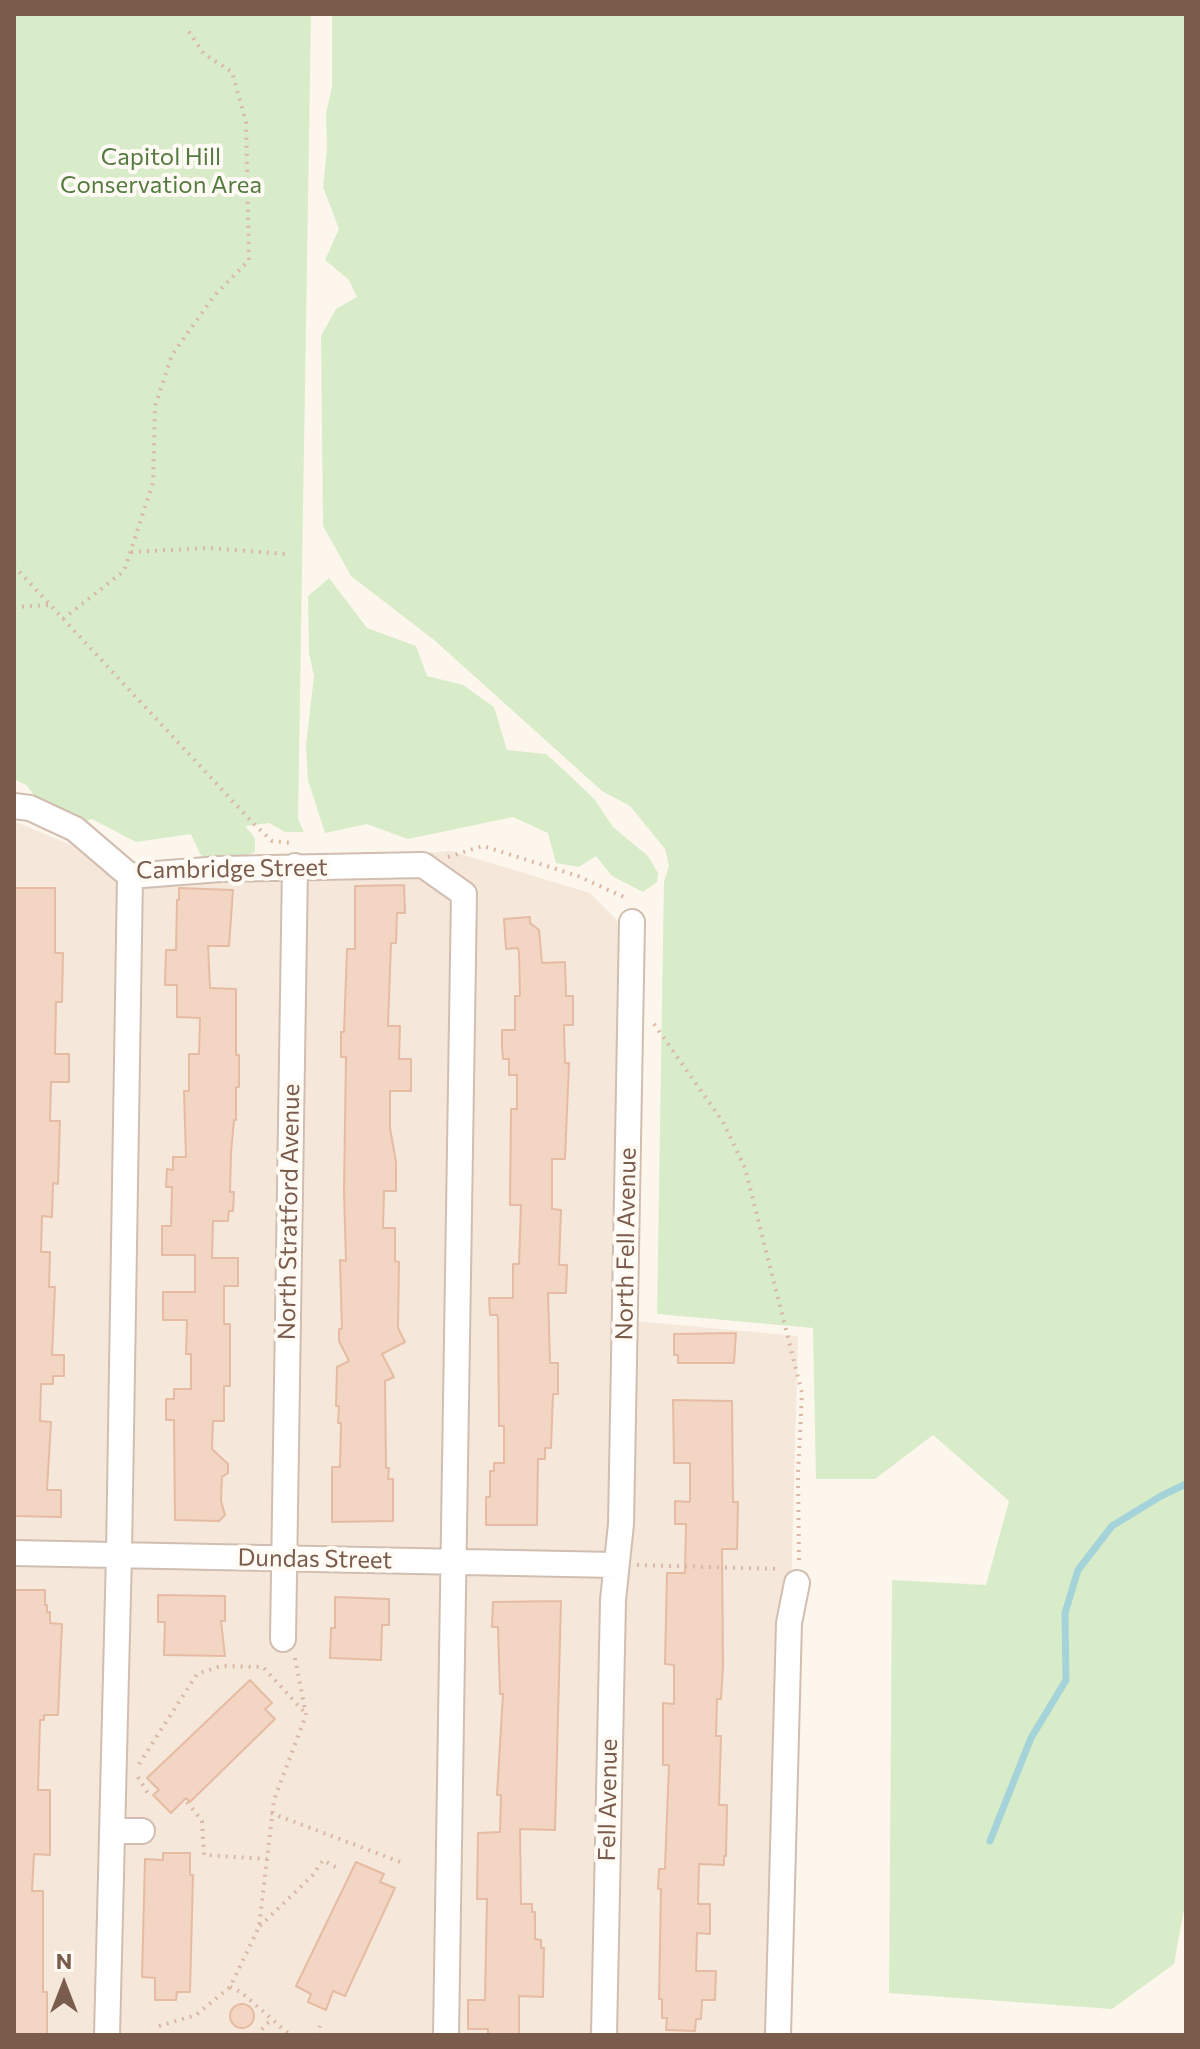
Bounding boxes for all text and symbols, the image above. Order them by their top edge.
park label: Capitol Hill Conservation Area [60,143,262,199]
street label: Cambridge Street [136,853,328,885]
street label: North Stratford Avenue [272,1084,306,1340]
street label: North Fell Avenue [610,1147,642,1341]
street label: Dundas Street [237,1543,393,1575]
street label: Fell Avenue [593,1738,623,1862]
north arrow [24,1945,104,2025]
text: N [56,1947,72,1974]

